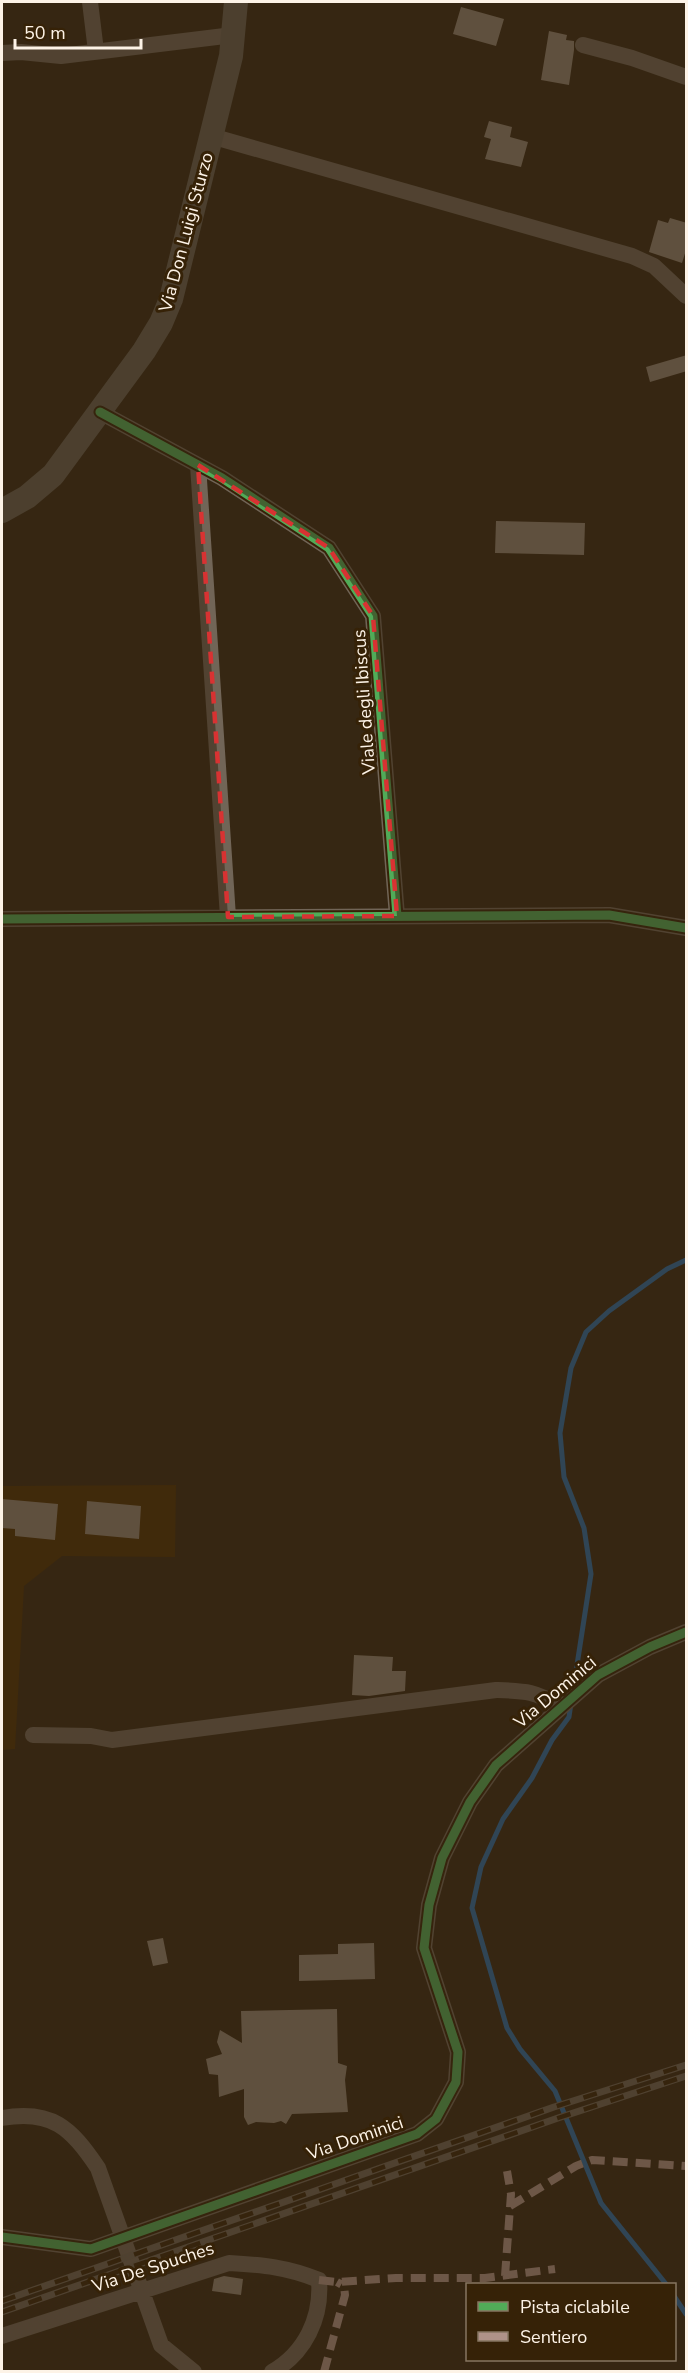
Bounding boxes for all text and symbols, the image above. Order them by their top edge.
scale bar [15,12,141,50]
text: 50 m [24,21,66,45]
street label: Via Don Luigi Sturzo [153,150,219,315]
street label: Viale degli Ibiscus [347,629,381,776]
street label: Via Dominici [508,1650,601,1734]
street label: Via Dominici [303,2110,406,2166]
street label: Via De Spuches [88,2236,217,2298]
legend [466,2283,676,2361]
text: Pista ciclabile [520,2295,630,2319]
text: Sentiero [520,2325,587,2349]

